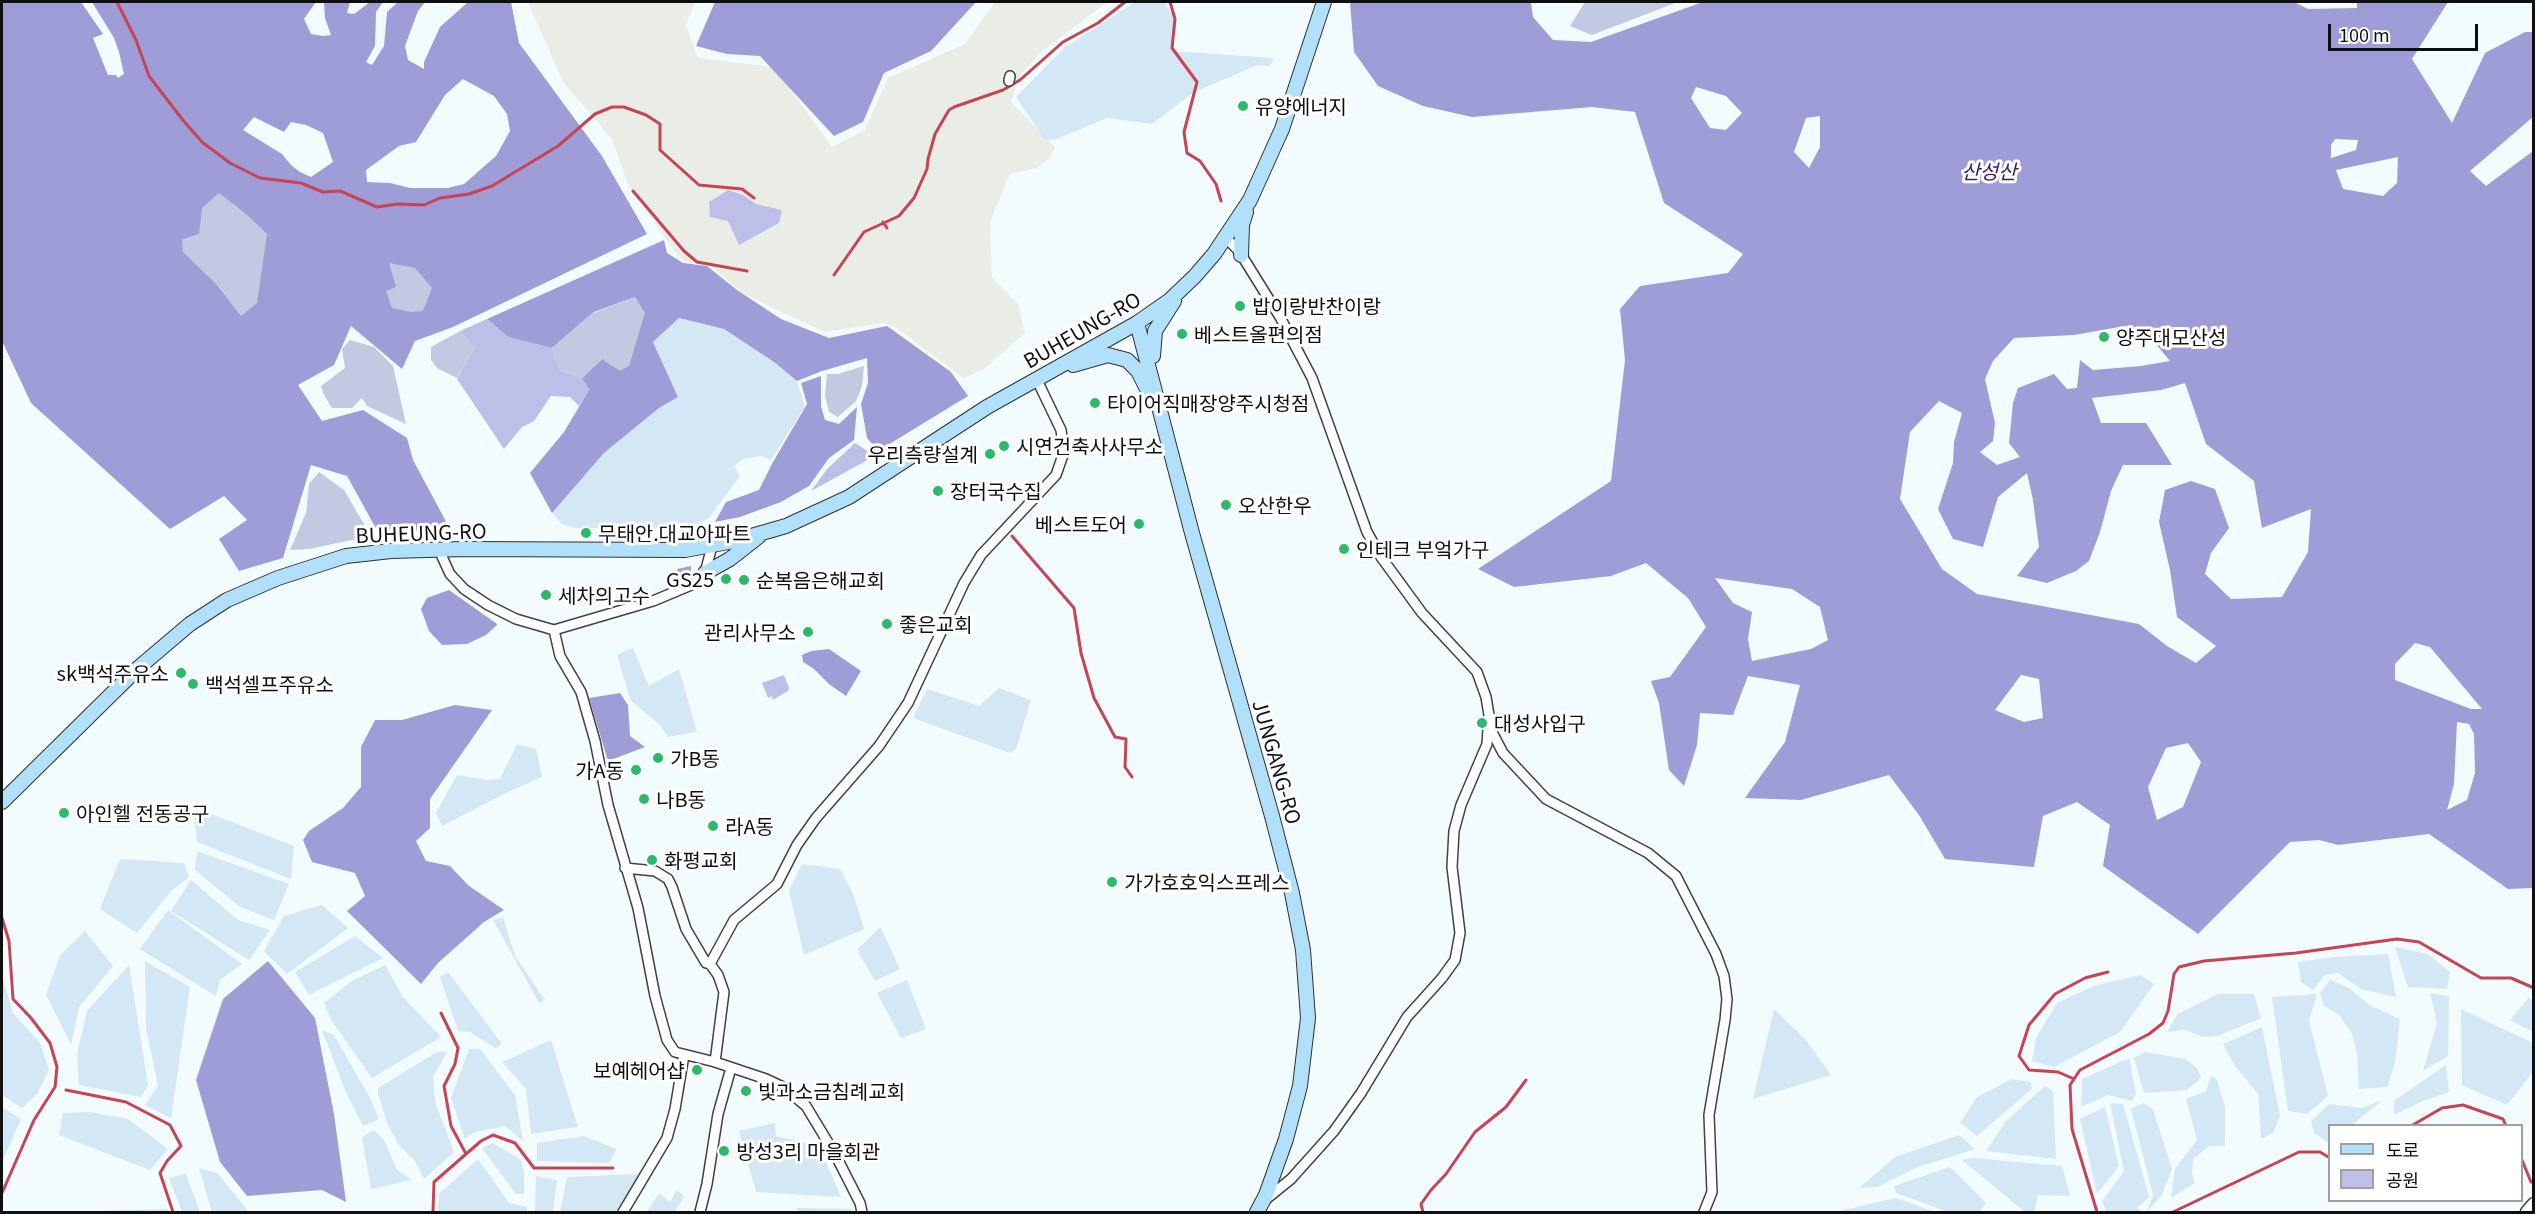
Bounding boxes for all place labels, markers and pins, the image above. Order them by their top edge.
place label: 유양에너지 [1255,94,1347,118]
marker: 유양에너지 [1236,99,1250,113]
place label: 밥이랑반찬이랑 [1252,294,1381,318]
marker: 밥이랑반찬이랑 [1233,299,1247,313]
place label: 베스트올편의점 [1194,322,1323,346]
place label: 양주대모산성 [2116,325,2226,349]
marker: 베스트올편의점 [1175,327,1189,341]
marker: 양주대모산성 [2097,330,2111,344]
place label: 타이어직매장양주시청점 [1107,391,1309,415]
marker: 타이어직매장양주시청점 [1088,396,1102,410]
place label: 시연건축사사무소 [1016,434,1163,458]
marker: 시연건축사사무소 [997,439,1011,453]
place label: 우리측량설계 [868,442,978,466]
marker: 우리측량설계 [983,447,997,461]
place label: 장터국수집 [950,479,1042,503]
marker: 장터국수집 [931,484,945,498]
place label: 오산한우 [1238,493,1312,517]
marker: 오산한우 [1219,498,1233,512]
place label: 베스트도어 [1035,512,1127,536]
marker: 베스트도어 [1132,517,1146,531]
place label: 무태안.대교아파트 [598,521,751,545]
marker: 무태안.대교아파트 [579,526,593,540]
place label: 인테크 부엌가구 [1356,537,1489,561]
marker: 인테크 부엌가구 [1337,542,1351,556]
place label: GS25 [666,567,714,591]
place label: 순복음은해교회 [756,568,885,592]
marker: GS25 [719,572,733,586]
marker: 순복음은해교회 [737,573,751,587]
place label: 세차의고수 [558,583,650,607]
marker: 세차의고수 [539,588,553,602]
place label: 좋은교회 [899,612,973,636]
marker: 좋은교회 [880,617,894,631]
place label: 관리사무소 [704,620,796,644]
marker: 관리사무소 [801,625,815,639]
place label: sk백석주유소 [57,661,169,685]
marker: sk백석주유소 [174,666,188,680]
place label: 백석셀프주유소 [205,672,334,696]
marker: 백석셀프주유소 [186,677,200,691]
place label: 대성사입구 [1494,711,1586,735]
marker: 대성사입구 [1475,716,1489,730]
place label: 가B동 [670,746,720,770]
marker: 가B동 [651,751,665,765]
place label: 가A동 [575,758,624,782]
marker: 가A동 [629,763,643,777]
place label: 나B동 [656,787,706,811]
marker: 나B동 [637,792,651,806]
place label: 아인헬 전동공구 [76,801,209,825]
marker: 아인헬 전동공구 [57,806,71,820]
place label: 라A동 [725,814,774,838]
marker: 라A동 [706,819,720,833]
place label: 화평교회 [664,848,738,872]
marker: 화평교회 [645,853,659,867]
place label: 가가호호익스프레스 [1124,870,1290,894]
marker: 가가호호익스프레스 [1105,875,1119,889]
place label: 보예헤어샵 [593,1058,685,1082]
marker: 보예헤어샵 [690,1063,704,1077]
place label: 빛과소금침례교회 [758,1079,905,1103]
marker: 빛과소금침례교회 [739,1084,753,1098]
place label: 방성3리 마을회관 [736,1139,880,1163]
marker: 방성3리 마을회관 [717,1144,731,1158]

